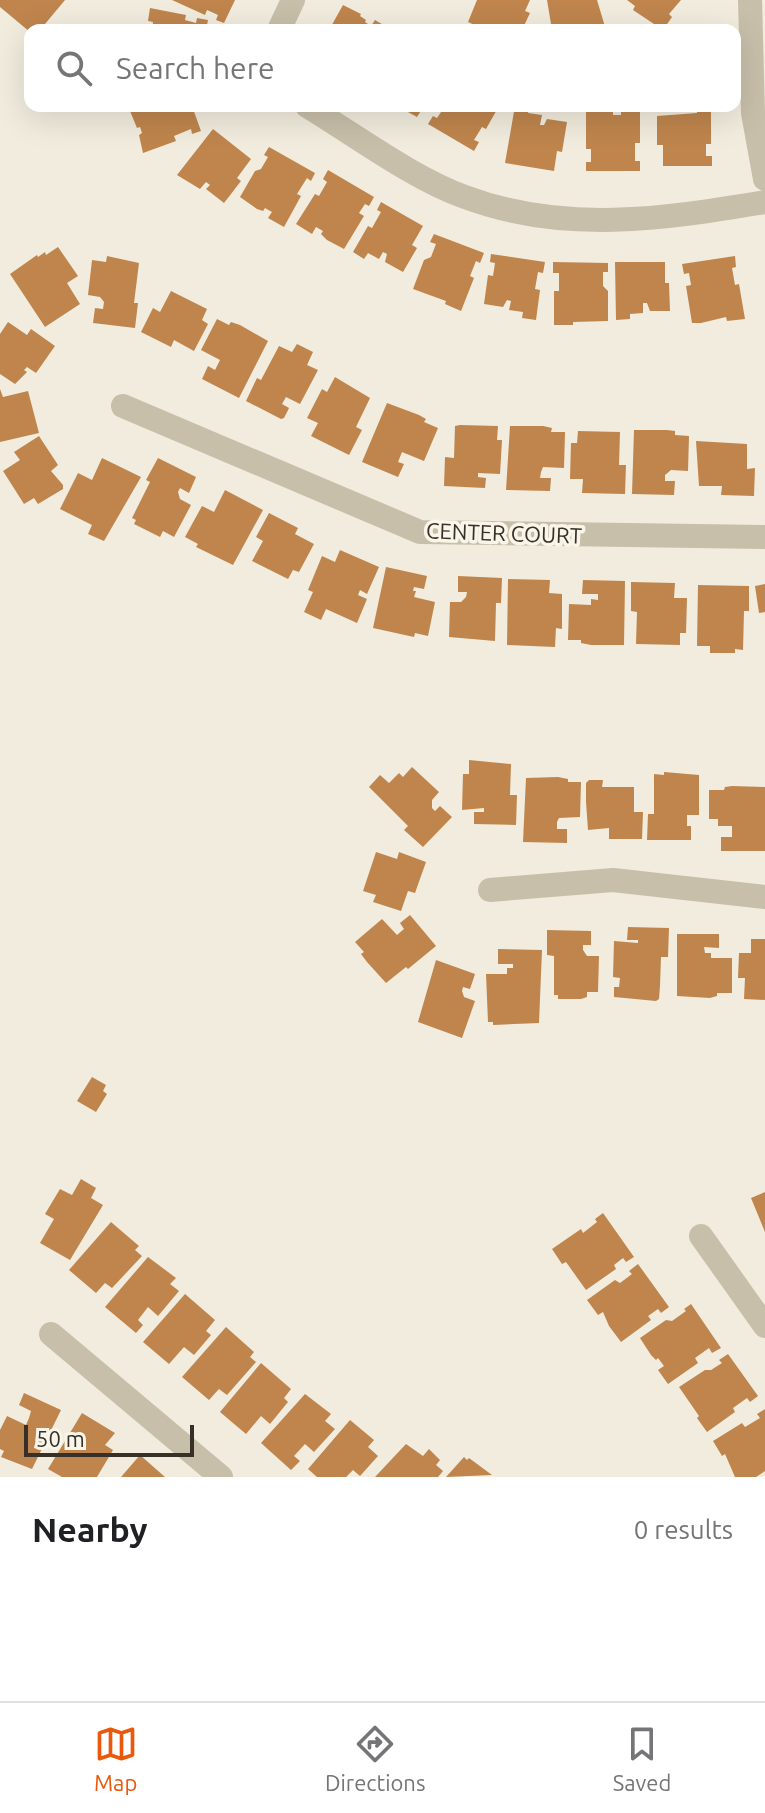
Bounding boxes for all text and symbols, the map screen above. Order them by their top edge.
search box [24,24,741,112]
icon: search [52,46,96,90]
text: Search here [116,51,275,85]
street label: CENTER COURT [426,517,582,548]
scale bar [24,1421,194,1457]
text: 50 m [36,1426,85,1451]
text: Nearby [32,1510,147,1548]
text: 0 results [634,1515,733,1544]
tab: Map [94,1722,138,1795]
tab: Directions [325,1722,425,1795]
tab: Saved [613,1722,671,1795]

